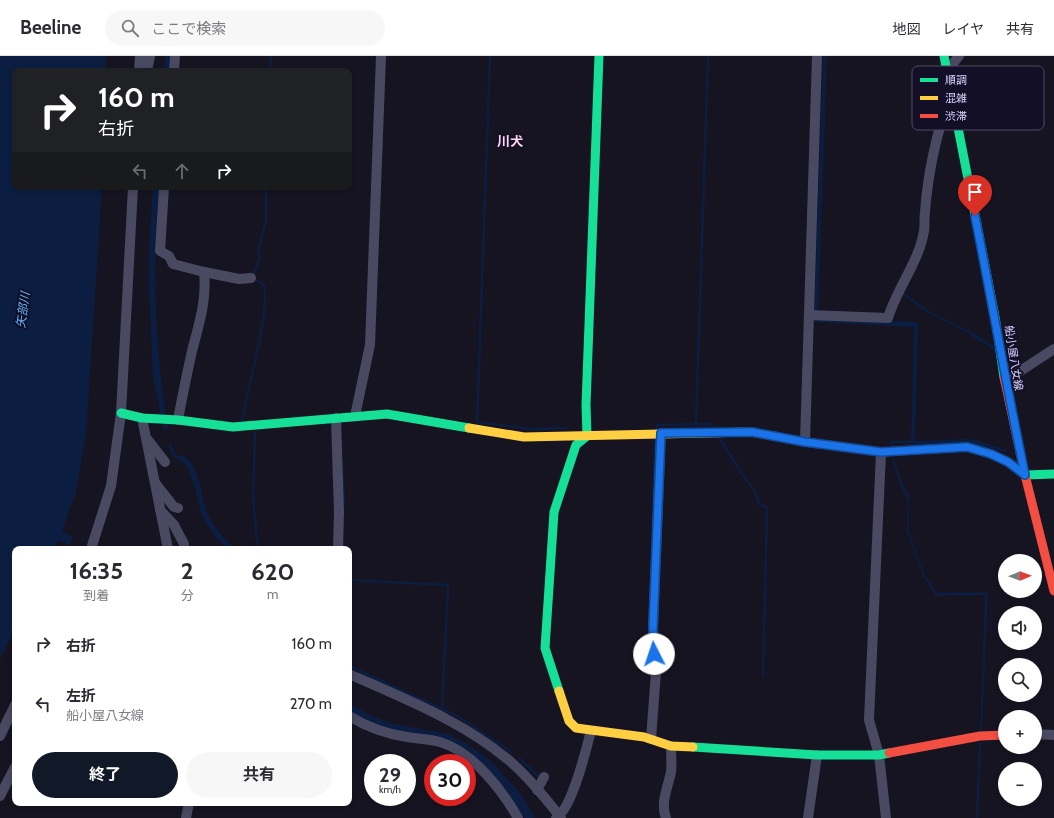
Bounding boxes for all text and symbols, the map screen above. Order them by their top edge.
search box [105,10,385,46]
text: Beeline [20,16,81,39]
icon: search [119,17,141,39]
text: ここで検索 [151,20,226,38]
text: 地図 [892,20,920,38]
text: レイヤ [942,20,984,38]
text: 共有 [1006,20,1034,38]
legend [912,66,1044,130]
text: 順調 [945,73,967,87]
text: 160 m [98,80,174,114]
icon: right [32,84,84,136]
text: 混雑 [945,91,967,105]
text: 渋滞 [945,109,967,123]
text: 右折 [98,118,134,140]
district label: 川犬 [497,133,523,149]
icon: left [129,160,151,182]
icon: ahead [171,160,193,182]
icon: right [213,160,235,182]
pin [958,175,992,216]
icon: arrive [964,181,986,203]
water label: 矢部川 [13,289,33,329]
street label: 船小屋八女線 [1002,324,1026,392]
north arrow [998,554,1042,598]
map controls [998,554,1042,806]
text: 16:35 [70,556,123,585]
text: 2 [181,556,194,585]
text: 620 [251,557,294,586]
text: m [267,586,279,602]
text: 到着 [83,587,109,603]
text: 分 [181,587,194,603]
button: sound [998,606,1042,650]
icon: right [32,633,54,655]
position arrow [633,633,675,675]
text: 160 m [292,635,332,653]
text: 右折 [66,637,96,655]
button: search [998,658,1042,702]
text: 左折 [66,687,96,705]
icon: left [32,693,54,715]
text: 270 m [290,695,332,713]
text: 船小屋八女線 [66,707,144,723]
button: + [998,710,1042,754]
button: 終了 [32,752,178,798]
button: 共有 [186,752,332,798]
speed limit sign: 30 [424,754,476,806]
button: − [998,762,1042,806]
text: 29 [379,763,401,787]
text: km/h [379,783,401,796]

